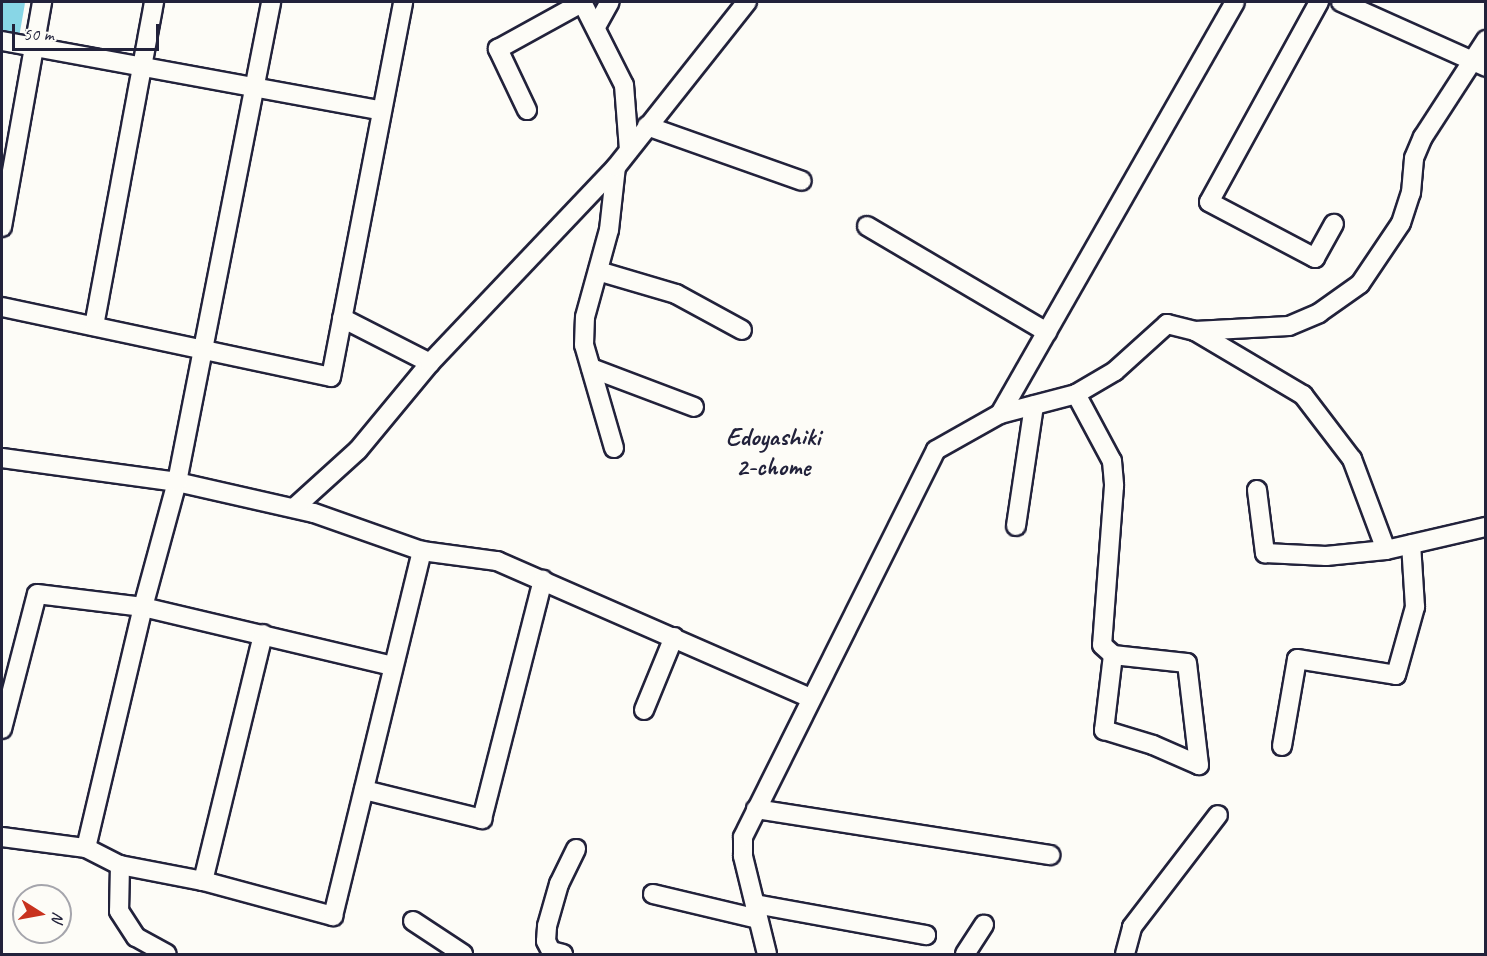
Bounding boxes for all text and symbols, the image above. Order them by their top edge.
scale bar [15,12,162,50]
text: 50 m [23,23,54,45]
district label: Edoyashiki 2-chome [726,421,820,482]
north arrow [12,884,72,944]
text: N [47,910,68,924]

